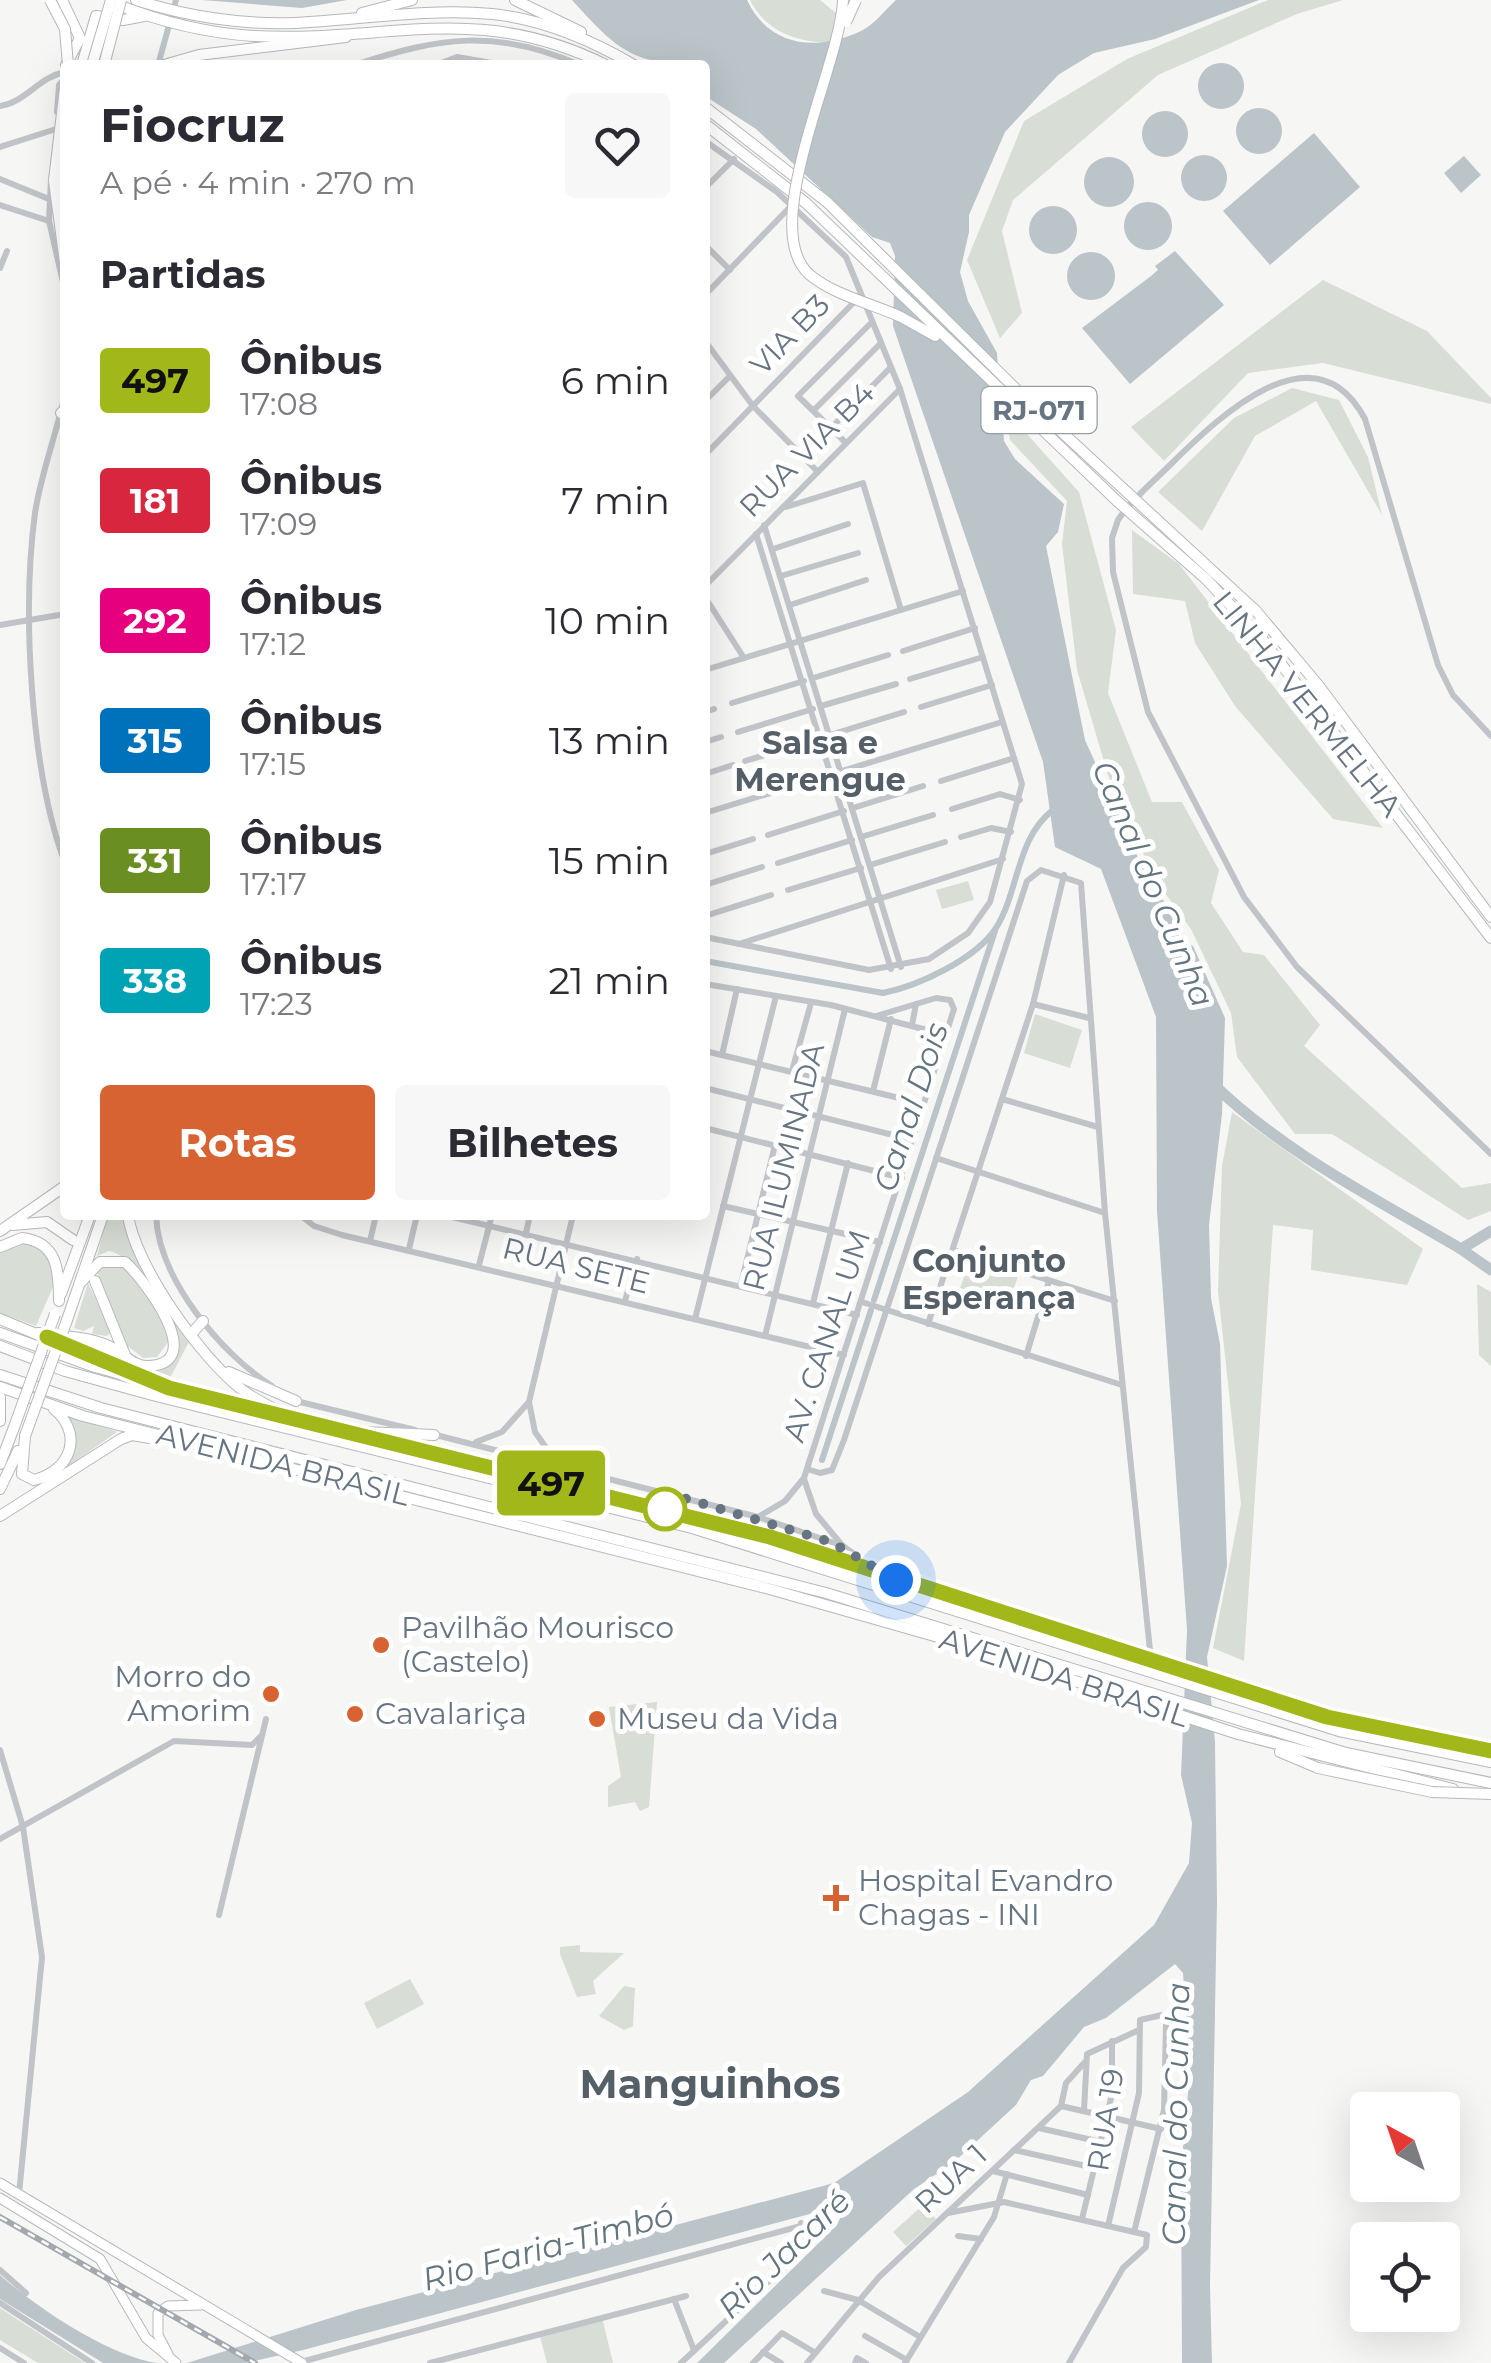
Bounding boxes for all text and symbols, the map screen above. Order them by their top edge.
button: heart [565,93,670,198]
text: Fiocruz [100,96,285,154]
text: A pé · 4 min · 270 m [100,163,416,202]
text: Partidas [100,251,266,298]
street label: VIA B3 [742,286,837,383]
text: Ônibus [240,337,382,384]
text: 6 min [561,357,670,404]
text: 497 [121,359,189,402]
street label: RUA VIA B4 [731,374,882,525]
text: 17:08 [240,384,318,423]
road number: RJ-071 [982,387,1096,433]
text: Ônibus [240,457,382,504]
text: 7 min [561,477,670,524]
text: 181 [130,479,180,522]
text: 17:09 [240,504,317,543]
text: Ônibus [240,577,382,624]
street label: LINHA VERMELHA [1205,583,1410,824]
text: 10 min [545,597,670,644]
text: 292 [123,599,187,642]
text: 17:12 [240,624,306,663]
text: Ônibus [240,697,382,744]
text: 13 min [549,717,670,764]
text: 315 [127,719,183,762]
district label: Salsa e Merengue [734,723,906,799]
text: 17:15 [240,744,306,783]
water label: Canal do Cunha [1084,755,1223,1013]
text: Ônibus [240,817,382,864]
text: 15 min [549,837,670,884]
text: 331 [128,839,183,882]
text: 17:17 [240,864,307,903]
text: Ônibus [240,937,382,984]
text: 21 min [549,957,670,1004]
text: 338 [123,959,187,1002]
text: 17:23 [240,984,313,1023]
water label: Canal Dois [865,1017,956,1196]
street label: RUA ILUMINADA [735,1039,832,1295]
button: Rotas [100,1085,375,1200]
button: Bilhetes [395,1085,670,1200]
street label: AV. CANAL UM [775,1225,878,1446]
street label: RUA SETE [499,1229,653,1302]
district label: Conjunto Esperança [902,1241,1076,1317]
street label: AVENIDA BRASIL [153,1415,414,1514]
line badge: 497 [494,1450,608,1516]
text: 497 [517,1462,585,1505]
unlabelled marker [644,1488,686,1530]
your location [871,1555,921,1605]
place label: Pavilhão Mourisco (Castelo) [401,1609,674,1680]
street label: AVENIDA BRASIL [935,1620,1193,1735]
marker: Pavilhão Mourisco (Castelo) [370,1634,392,1656]
place label: Morro do Amorim [114,1658,251,1729]
marker: Morro do Amorim [260,1683,282,1705]
place label: Cavalariça [375,1695,527,1732]
place label: Museu da Vida [617,1700,839,1737]
marker: Cavalariça [344,1703,366,1725]
marker: Museu da Vida [586,1708,608,1730]
place label: Hospital Evandro Chagas - INI [858,1862,1113,1933]
marker: Hospital Evandro Chagas - INI [823,1885,849,1911]
water label: Canal do Cunha [1154,1982,1197,2246]
district label: Manguinhos [579,2059,841,2108]
street label: RUA 19 [1079,2066,1132,2174]
north arrow [1350,2092,1460,2202]
map controls [1350,2092,1460,2332]
street label: RUA 1 [907,2136,994,2221]
water label: Rio Jacaré [709,2181,858,2326]
water label: Rio Faria-Timbó [418,2194,678,2299]
button: locate [1350,2222,1460,2332]

